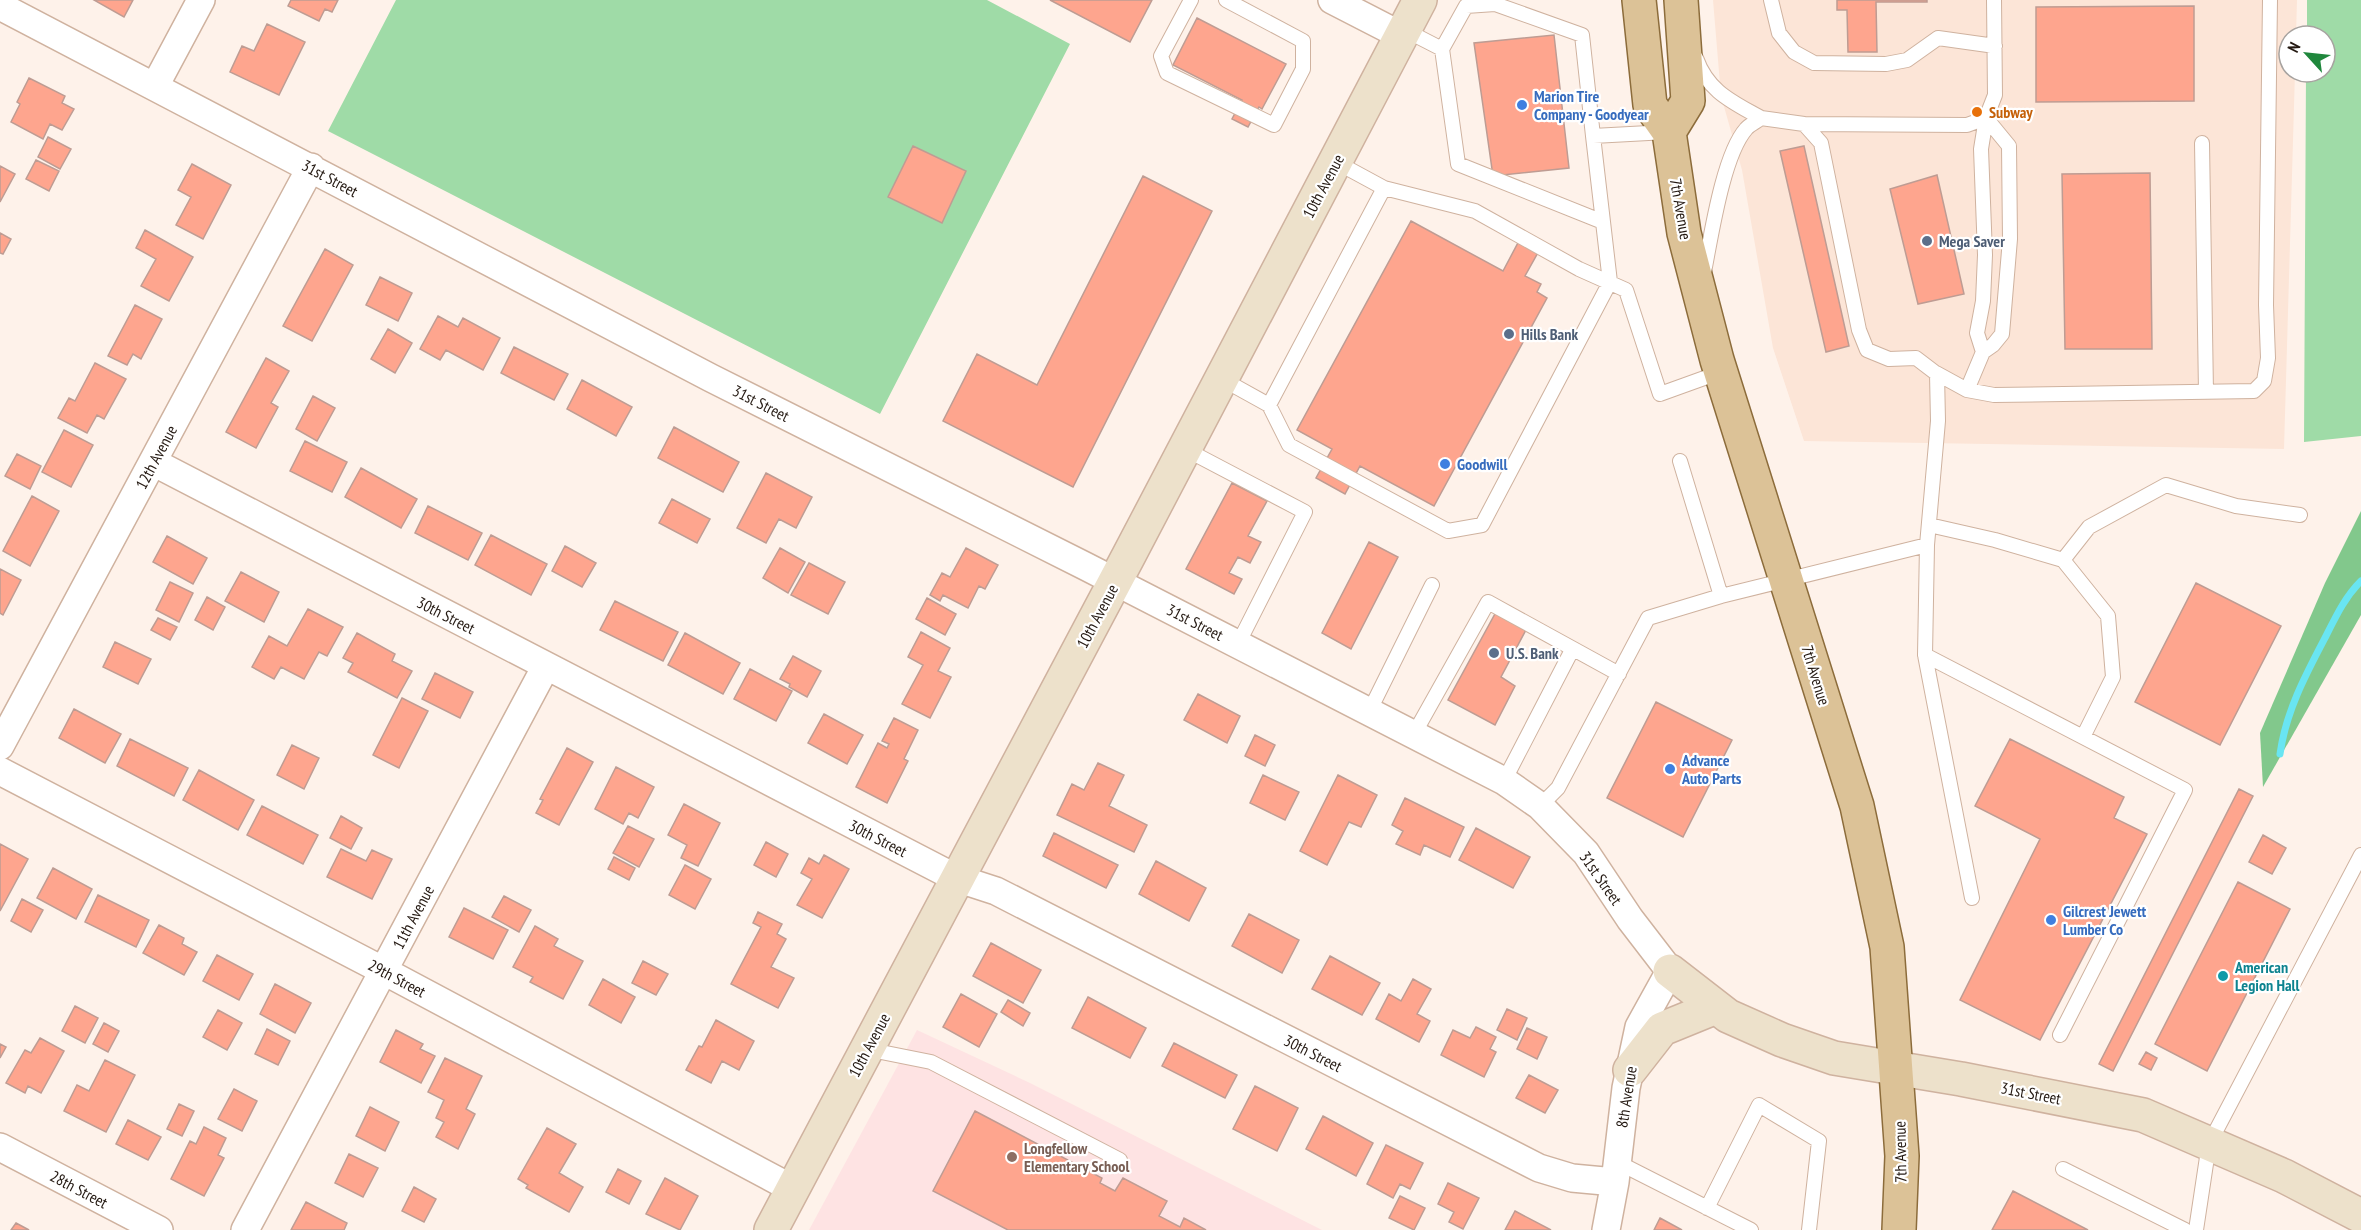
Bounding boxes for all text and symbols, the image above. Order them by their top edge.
north arrow [2277,24,2337,84]
text: N [2283,39,2305,56]
place label: Marion Tire Company - Goodyear [1534,86,1649,124]
marker: Marion Tire Company - Goodyear [1515,98,1529,112]
place label: Subway [1989,102,2033,122]
marker: Subway [1970,105,1984,119]
street label: 10th Avenue [1298,151,1348,221]
street label: 31st Street [298,155,362,201]
street label: 7th Avenue [1666,177,1696,241]
place label: Mega Saver [1939,231,2005,251]
marker: Mega Saver [1920,234,1934,248]
place label: Hills Bank [1521,324,1578,344]
marker: Hills Bank [1502,327,1516,341]
street label: 31st Street [729,380,793,426]
street label: 12th Avenue [131,422,181,492]
place label: Goodwill [1457,454,1507,474]
marker: Goodwill [1438,457,1452,471]
street label: 10th Avenue [1072,581,1122,651]
street label: 30th Street [414,592,479,638]
street label: 31st Street [1163,599,1227,645]
street label: 7th Avenue [1797,642,1835,708]
place label: U.S. Bank [1506,643,1559,663]
marker: U.S. Bank [1487,646,1501,660]
place label: Advance Auto Parts [1681,750,1742,788]
marker: Advance Auto Parts [1663,762,1677,776]
street label: 30th Street [846,815,911,861]
street label: 31st Street [1575,847,1627,909]
street label: 11th Avenue [388,882,438,952]
place label: Gilcrest Jewett Lumber Co [2063,901,2146,939]
marker: Gilcrest Jewett Lumber Co [2044,913,2058,927]
street label: 29th Street [365,955,430,1002]
place label: American Legion Hall [2234,957,2300,995]
marker: American Legion Hall [2216,969,2230,983]
street label: 10th Avenue [844,1010,894,1080]
street label: 30th Street [1281,1030,1346,1076]
street label: 8th Avenue [1611,1065,1641,1129]
street label: 31st Street [1999,1077,2063,1109]
street label: 7th Avenue [1889,1121,1911,1183]
place label: Longfellow Elementary School [1024,1138,1129,1176]
marker: Longfellow Elementary School [1005,1150,1019,1164]
street label: 28th Street [47,1166,112,1213]

